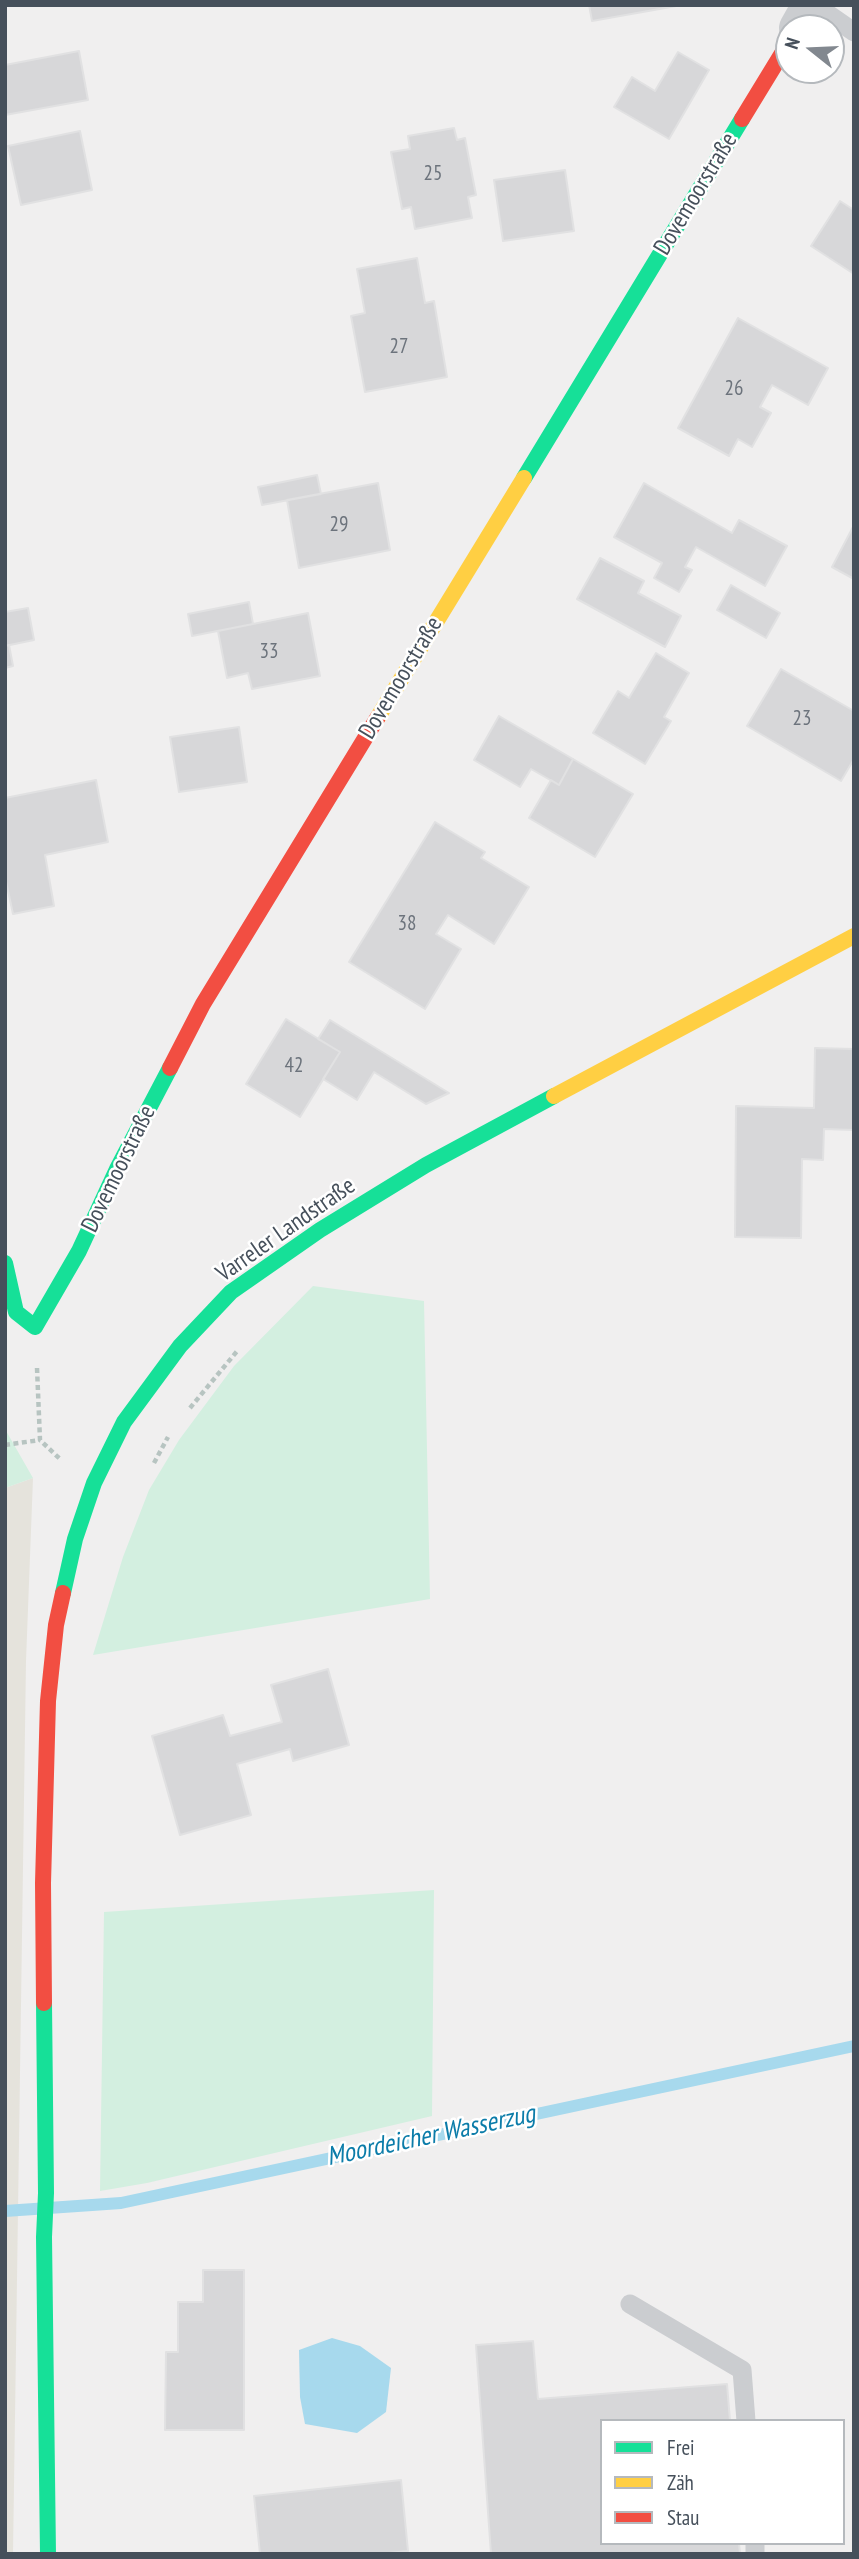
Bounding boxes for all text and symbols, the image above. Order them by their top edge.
north arrow [775,14,845,84]
text: N [779,35,805,52]
street label: Dovemoorstraße [648,128,744,260]
house number: 25 [424,161,442,187]
house number: 27 [390,334,408,360]
house number: 26 [725,376,743,402]
house number: 29 [330,512,348,538]
street label: Dovemoorstraße [353,612,449,744]
house number: 33 [260,639,278,665]
house number: 23 [793,706,811,732]
house number: 38 [398,911,416,937]
house number: 42 [285,1053,303,1079]
street label: Dovemoorstraße [76,1101,162,1237]
street label: Varreler Landstraße [211,1172,361,1288]
water label: Moordeicher Wasserzug [324,2099,538,2173]
legend [600,2419,845,2545]
text: Frei [667,2434,695,2461]
text: Zäh [667,2469,694,2496]
text: Stau [667,2504,699,2531]

